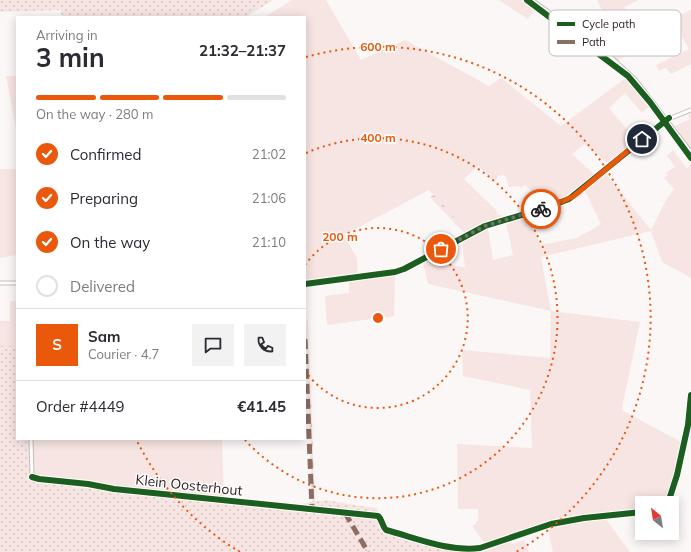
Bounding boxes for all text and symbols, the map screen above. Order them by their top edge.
legend [549,10,681,56]
text: Cycle path [582,17,635,31]
text: Arriving in [36,27,98,43]
text: Path [582,35,606,49]
text: 600 m [360,39,396,54]
text: 3 min [36,41,105,74]
text: 21:32–21:37 [199,41,286,60]
text: On the way · 280 m [36,106,153,122]
pin [625,122,659,156]
icon: home [631,128,653,150]
text: 400 m [360,130,396,145]
icon: check [36,143,58,165]
text: Confirmed [70,145,141,164]
text: 21:02 [252,146,286,162]
icon: check [36,187,58,209]
text: Preparing [70,189,138,208]
courier [521,189,561,229]
text: 21:06 [252,190,286,206]
icon: bike [530,198,552,220]
text: 200 m [322,229,358,244]
icon: check [36,231,58,253]
pin [424,232,458,266]
text: On the way [70,233,150,252]
text: 21:10 [252,234,286,250]
icon: bag [430,238,452,260]
text: Delivered [70,277,135,296]
centre of rings [371,311,385,325]
button: chat [192,324,234,366]
button: phone [244,324,286,366]
text: Sam [88,327,120,346]
text: S [52,335,62,354]
text: Courier · 4.7 [88,346,159,362]
text: Order #4449 [36,397,124,416]
text: €41.45 [237,397,286,416]
street label: Klein Oosterhout [135,470,243,500]
north arrow [635,496,679,540]
map controls [635,496,679,540]

